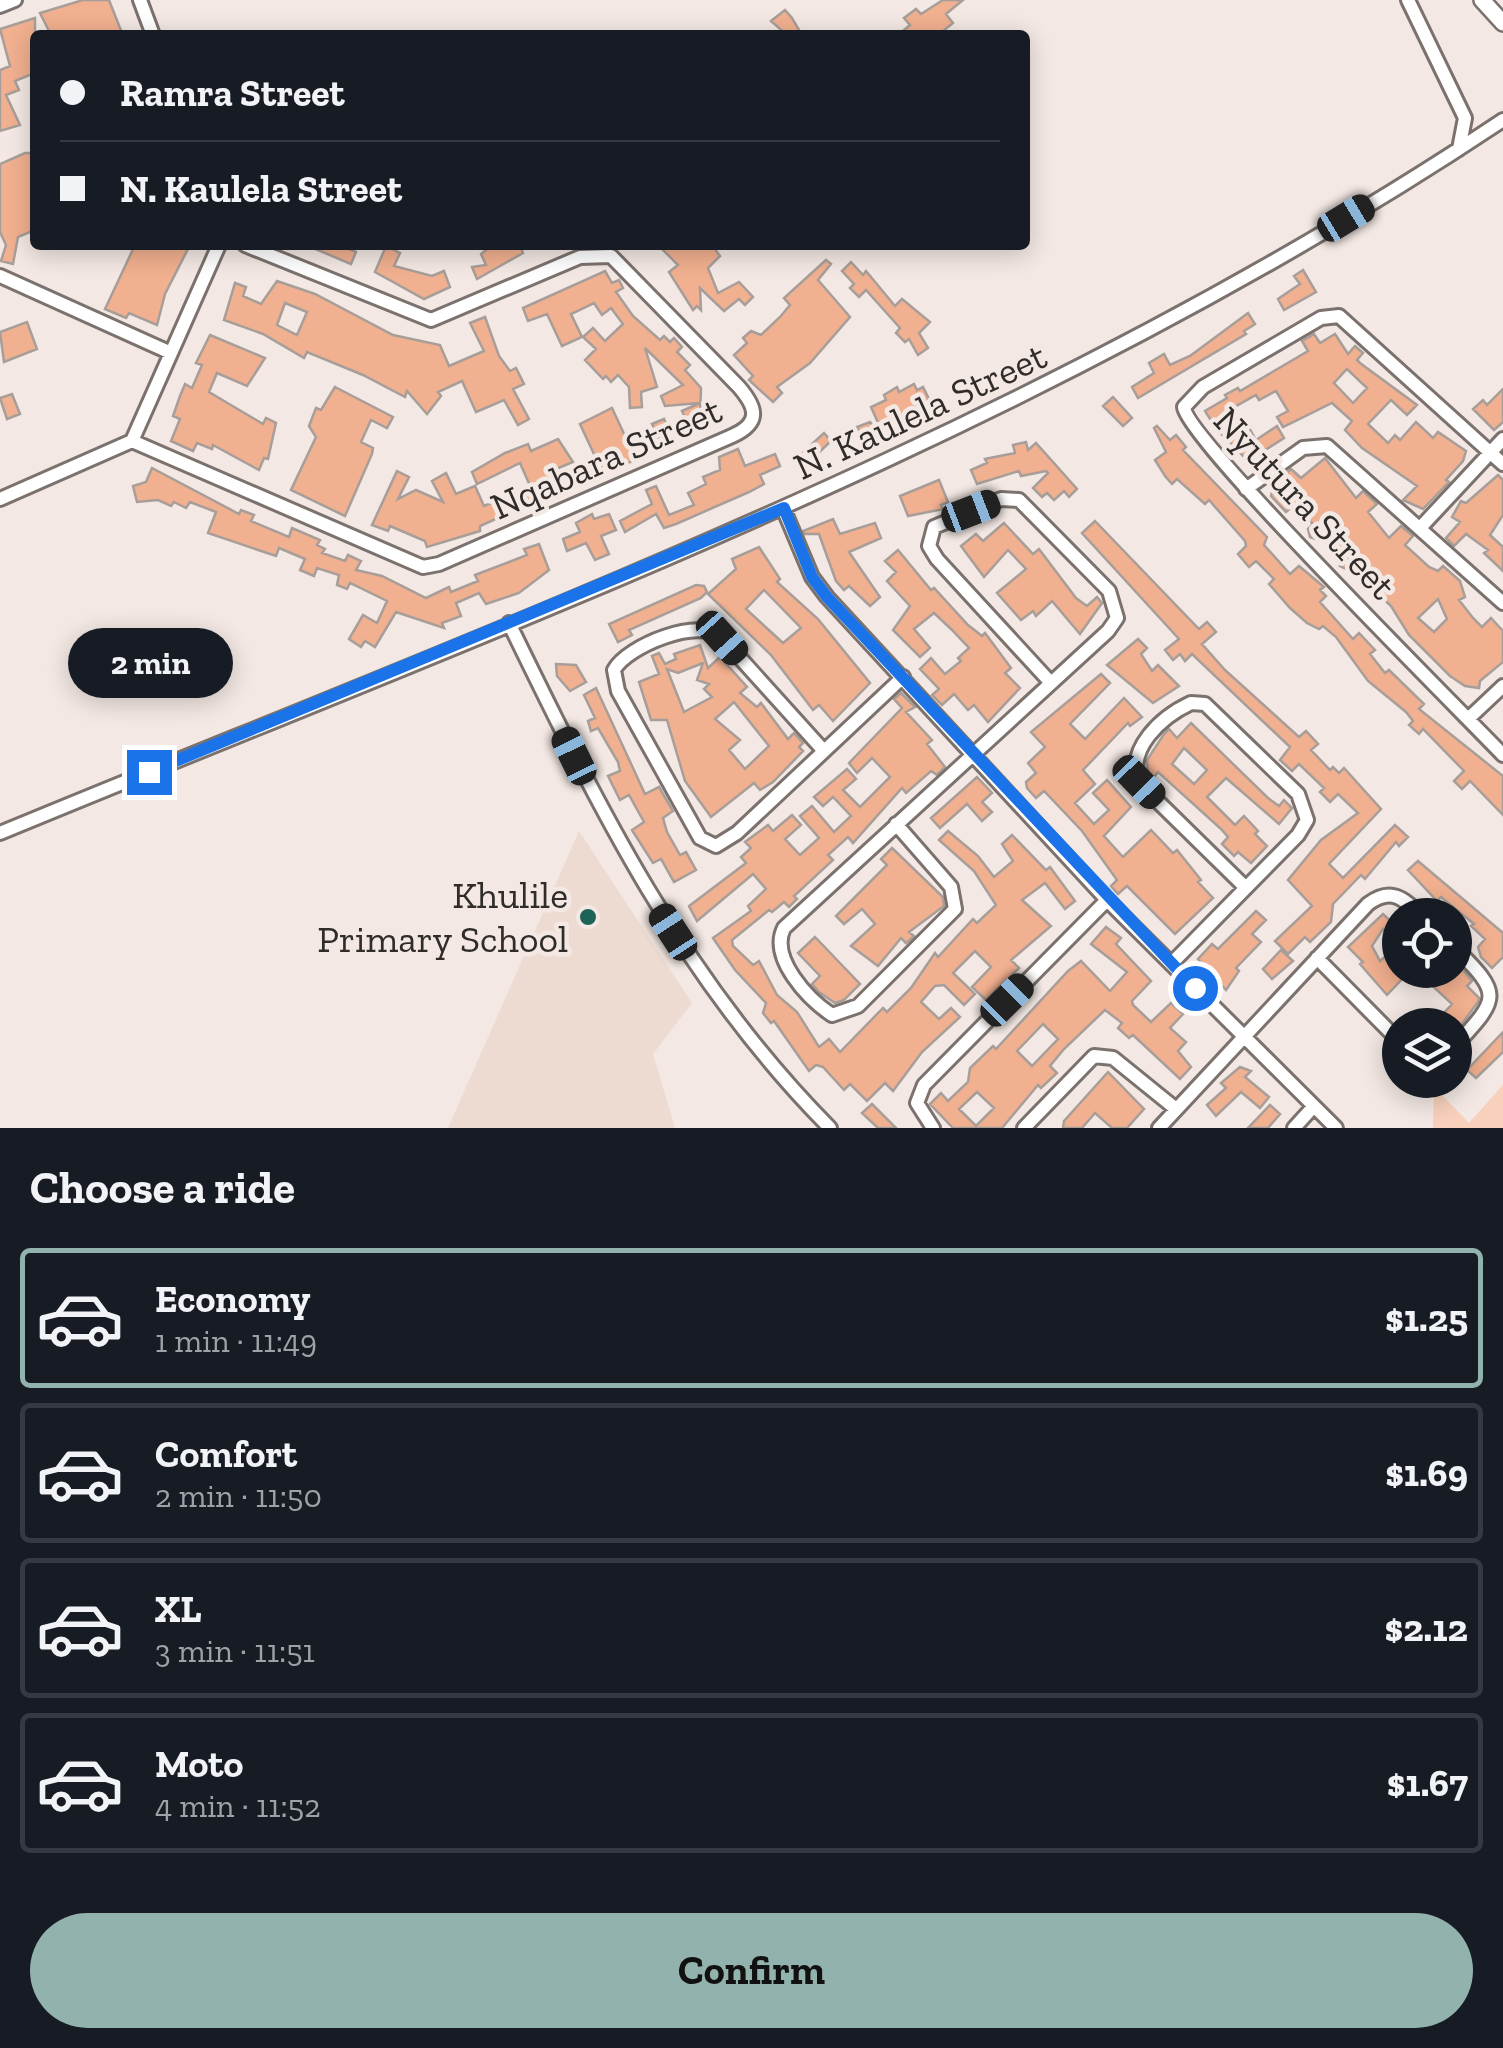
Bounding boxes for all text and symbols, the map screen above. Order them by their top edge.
text: Ramra Street [120,70,345,116]
text: N. Kaulela Street [120,166,402,212]
car [1313,190,1379,246]
street label: N. Kaulela Street [787,332,1053,490]
street label: Nqabara Street [484,387,728,529]
street label: Nyutura Street [1204,397,1406,609]
car [938,486,1004,536]
car [691,606,753,670]
callout: 2 min [66,627,232,697]
text: 2 min [111,644,190,682]
car [547,722,601,790]
route end [127,750,172,795]
car [1107,750,1171,814]
place label: Khulile Primary School [317,872,568,962]
map controls [1382,898,1472,1098]
button: locate [1382,898,1472,988]
car [644,899,702,965]
marker: Khulile Primary School [577,906,599,928]
route start [1173,966,1218,1011]
car [975,968,1039,1032]
button: layers [1382,1008,1472,1098]
text: Choose a ride [30,1161,295,1215]
icon: car [35,1273,125,1363]
text: Economy [155,1276,310,1322]
text: $1.25 [1385,1295,1468,1341]
text: 1 min · 11:49 [155,1322,317,1360]
icon: car [35,1428,125,1518]
text: Comfort [155,1431,297,1477]
text: $1.69 [1385,1450,1468,1496]
text: 2 min · 11:50 [155,1477,322,1515]
icon: car [35,1583,125,1673]
text: XL [155,1586,202,1632]
text: $2.12 [1385,1605,1468,1651]
text: 3 min · 11:51 [155,1632,315,1670]
icon: car [35,1738,125,1828]
text: Moto [155,1741,243,1787]
text: $1.67 [1387,1760,1468,1806]
text: 4 min · 11:52 [155,1787,321,1825]
button: Confirm [30,1913,1473,2028]

